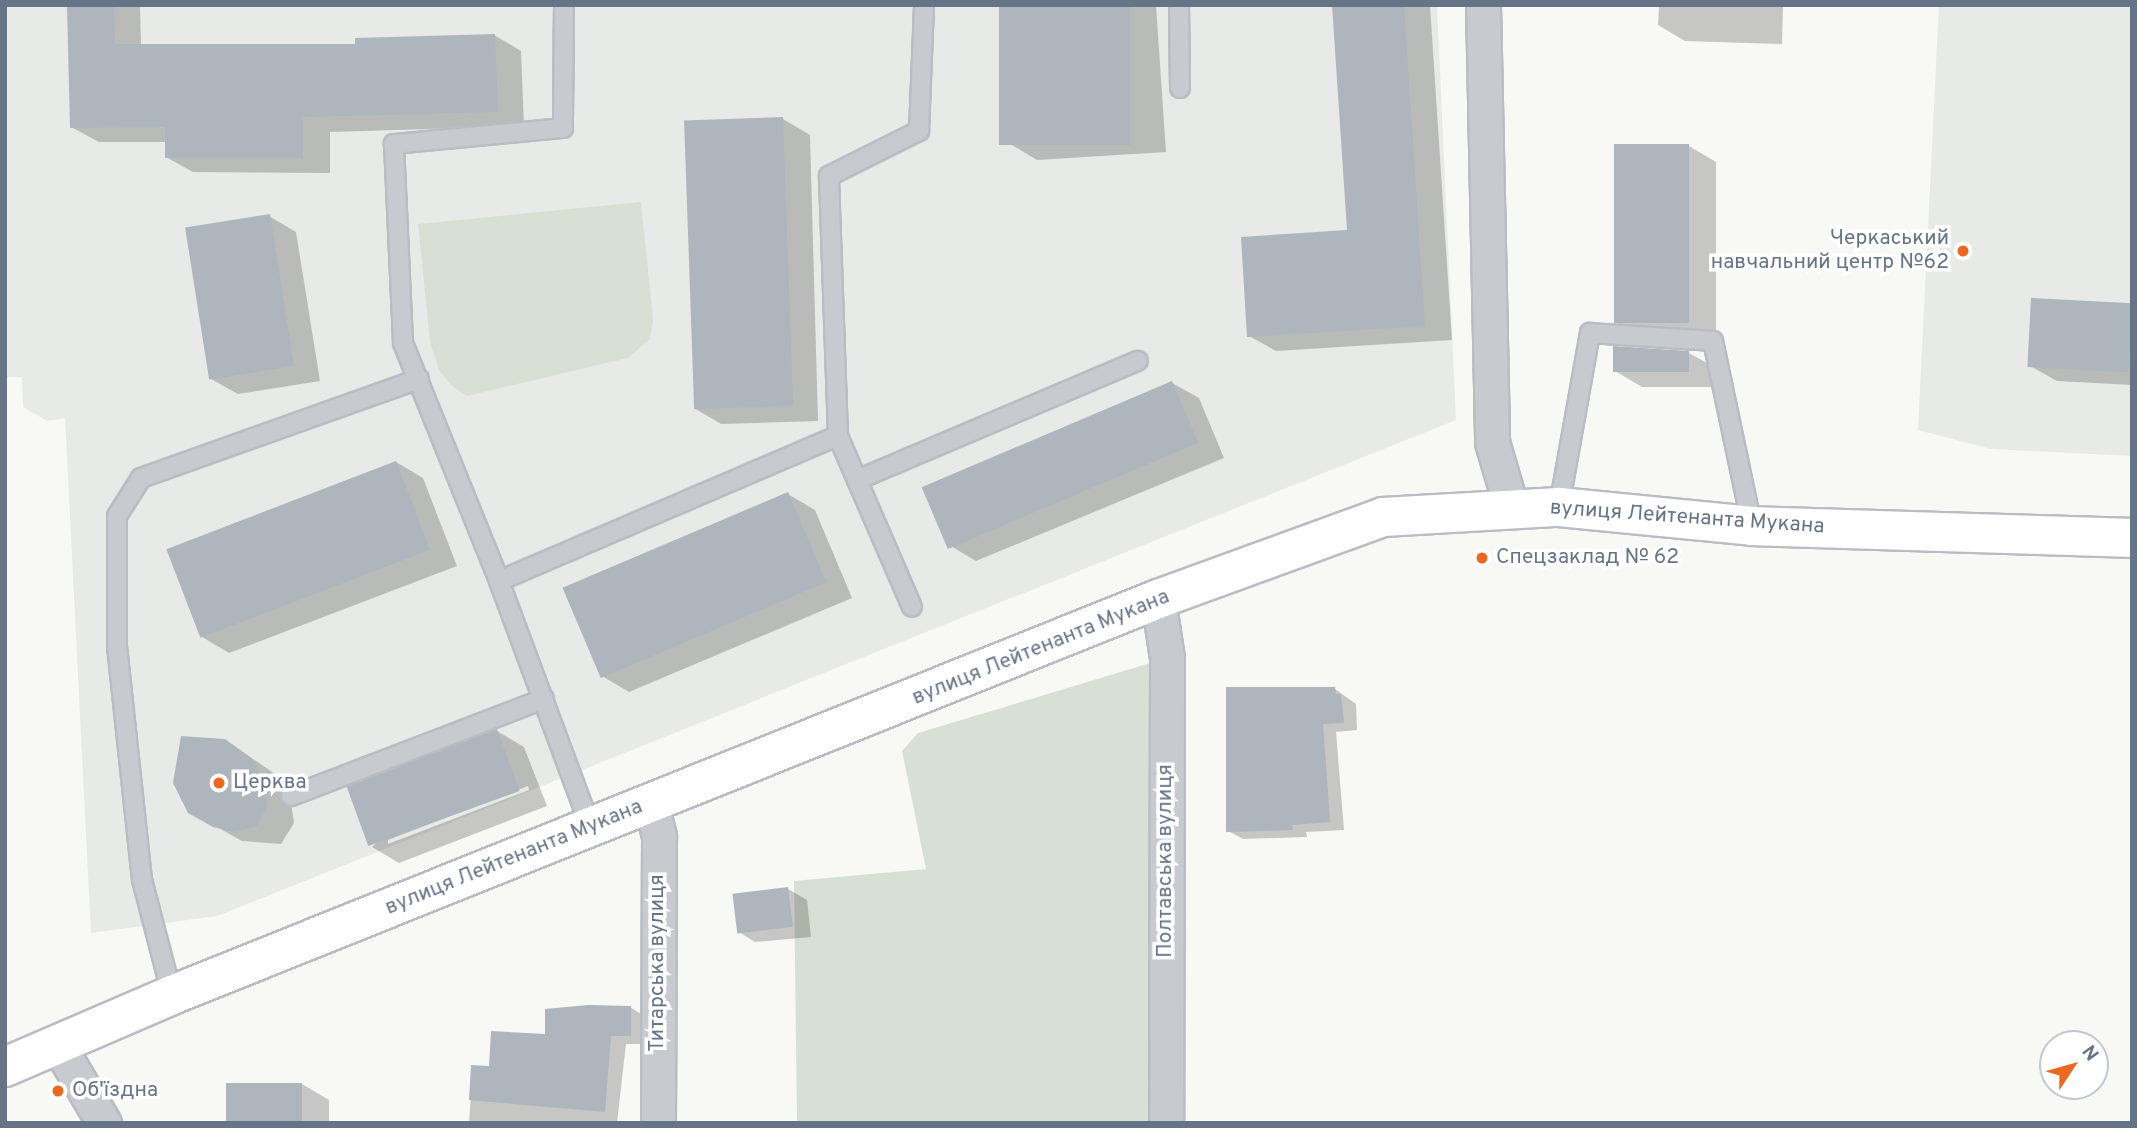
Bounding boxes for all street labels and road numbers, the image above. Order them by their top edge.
street label: вулиця Лейтенанта Мукана [1549,496,1825,540]
street label: вулиця Лейтенанта Мукана [909,585,1173,711]
street label: Полтавська вулиця [1153,764,1179,958]
street label: вулиця Лейтенанта Мукана [382,795,646,921]
street label: Титарська вулиця [645,874,671,1052]

